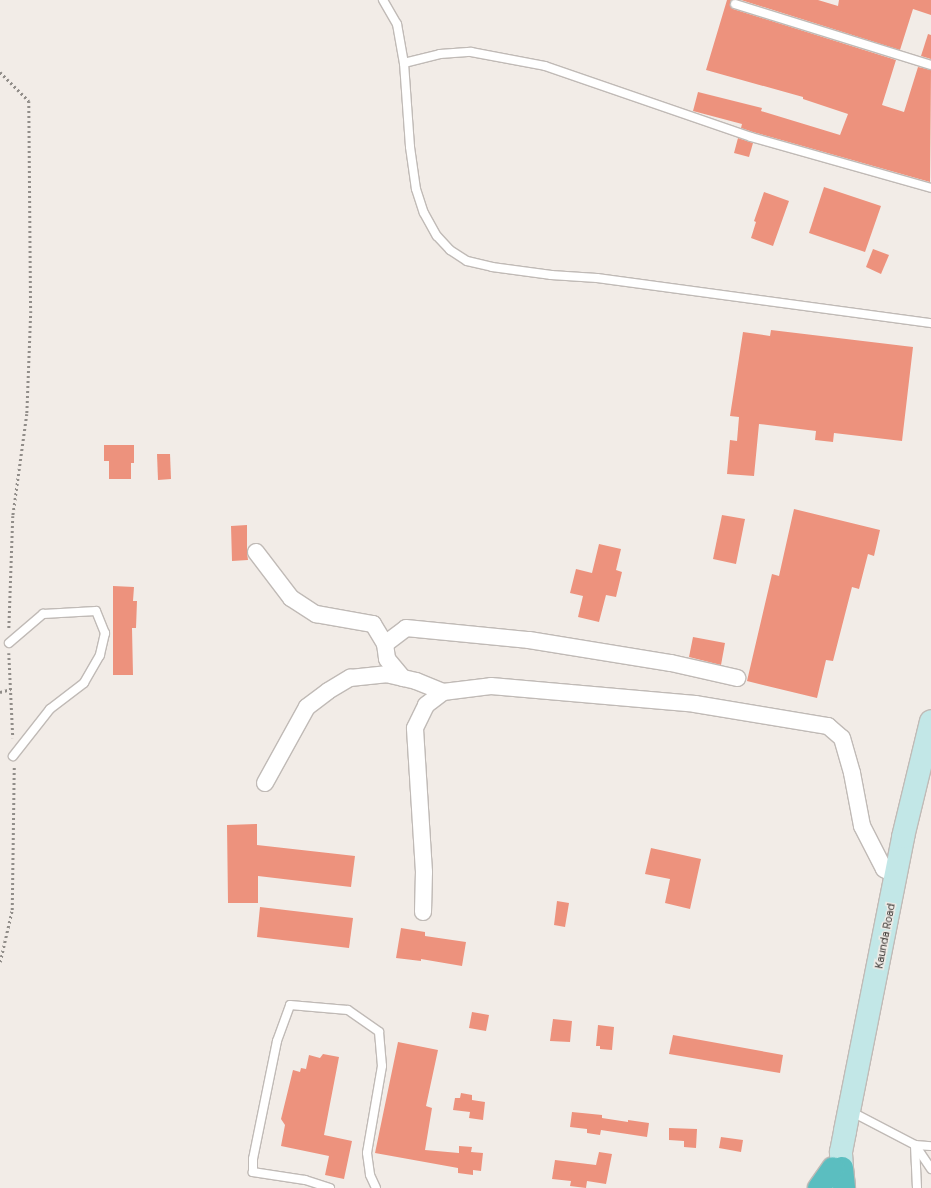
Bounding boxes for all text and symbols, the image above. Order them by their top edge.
street label: Kaunda Road [872,902,898,970]

